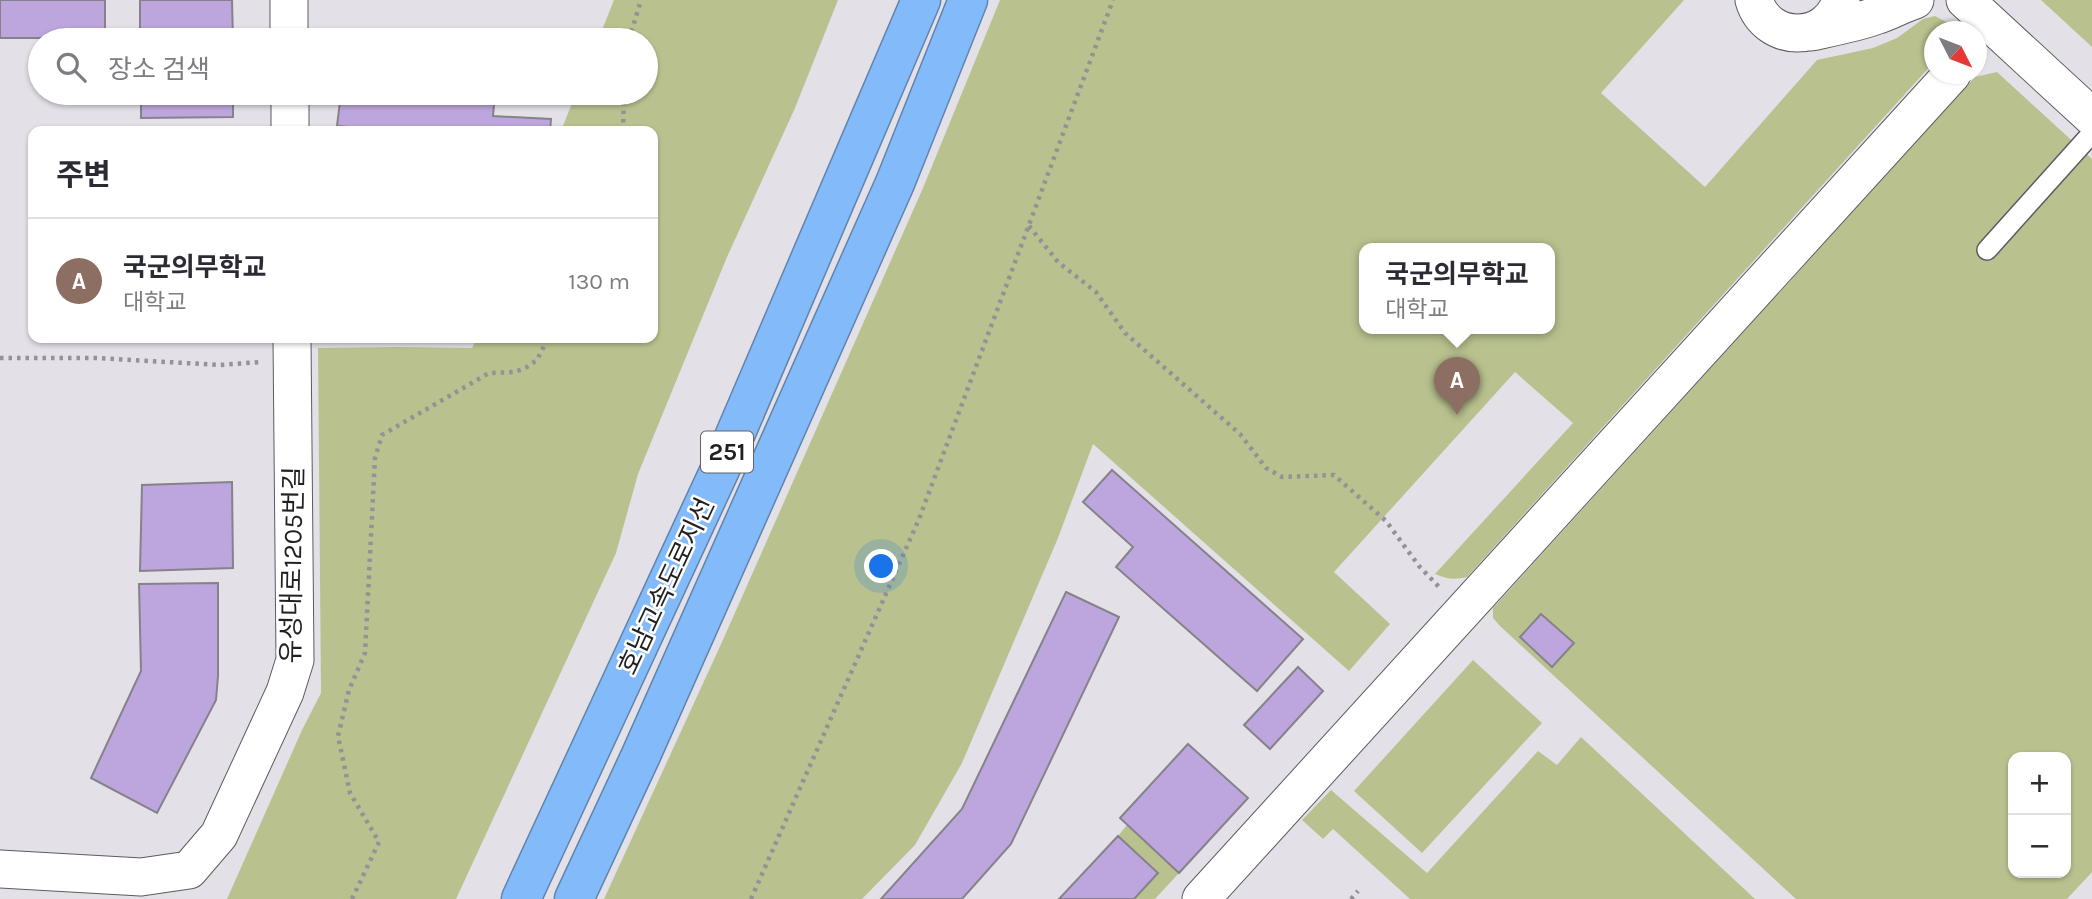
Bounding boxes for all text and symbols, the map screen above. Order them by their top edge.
north arrow [1924,21,1987,84]
search box [28,28,658,105]
icon: search [52,48,90,86]
text: 장소 검색 [108,54,210,85]
text: 주변 [56,157,111,193]
popup [1359,243,1555,334]
text: 국군의무학교 [123,252,267,283]
text: 국군의무학교 [1385,259,1529,290]
text: A [72,268,86,295]
text: 130 m [568,268,630,295]
text: 대학교 [123,289,186,316]
text: 대학교 [1385,296,1449,323]
pin: A [1434,357,1480,415]
road number: 251 [701,432,753,472]
street label: 유성대로1205번길 [275,466,310,664]
street label: 호남고속도로지선 [612,493,721,679]
your location [864,549,898,583]
map controls [2008,752,2071,878]
button: + [2008,752,2071,815]
button: − [2008,815,2071,878]

